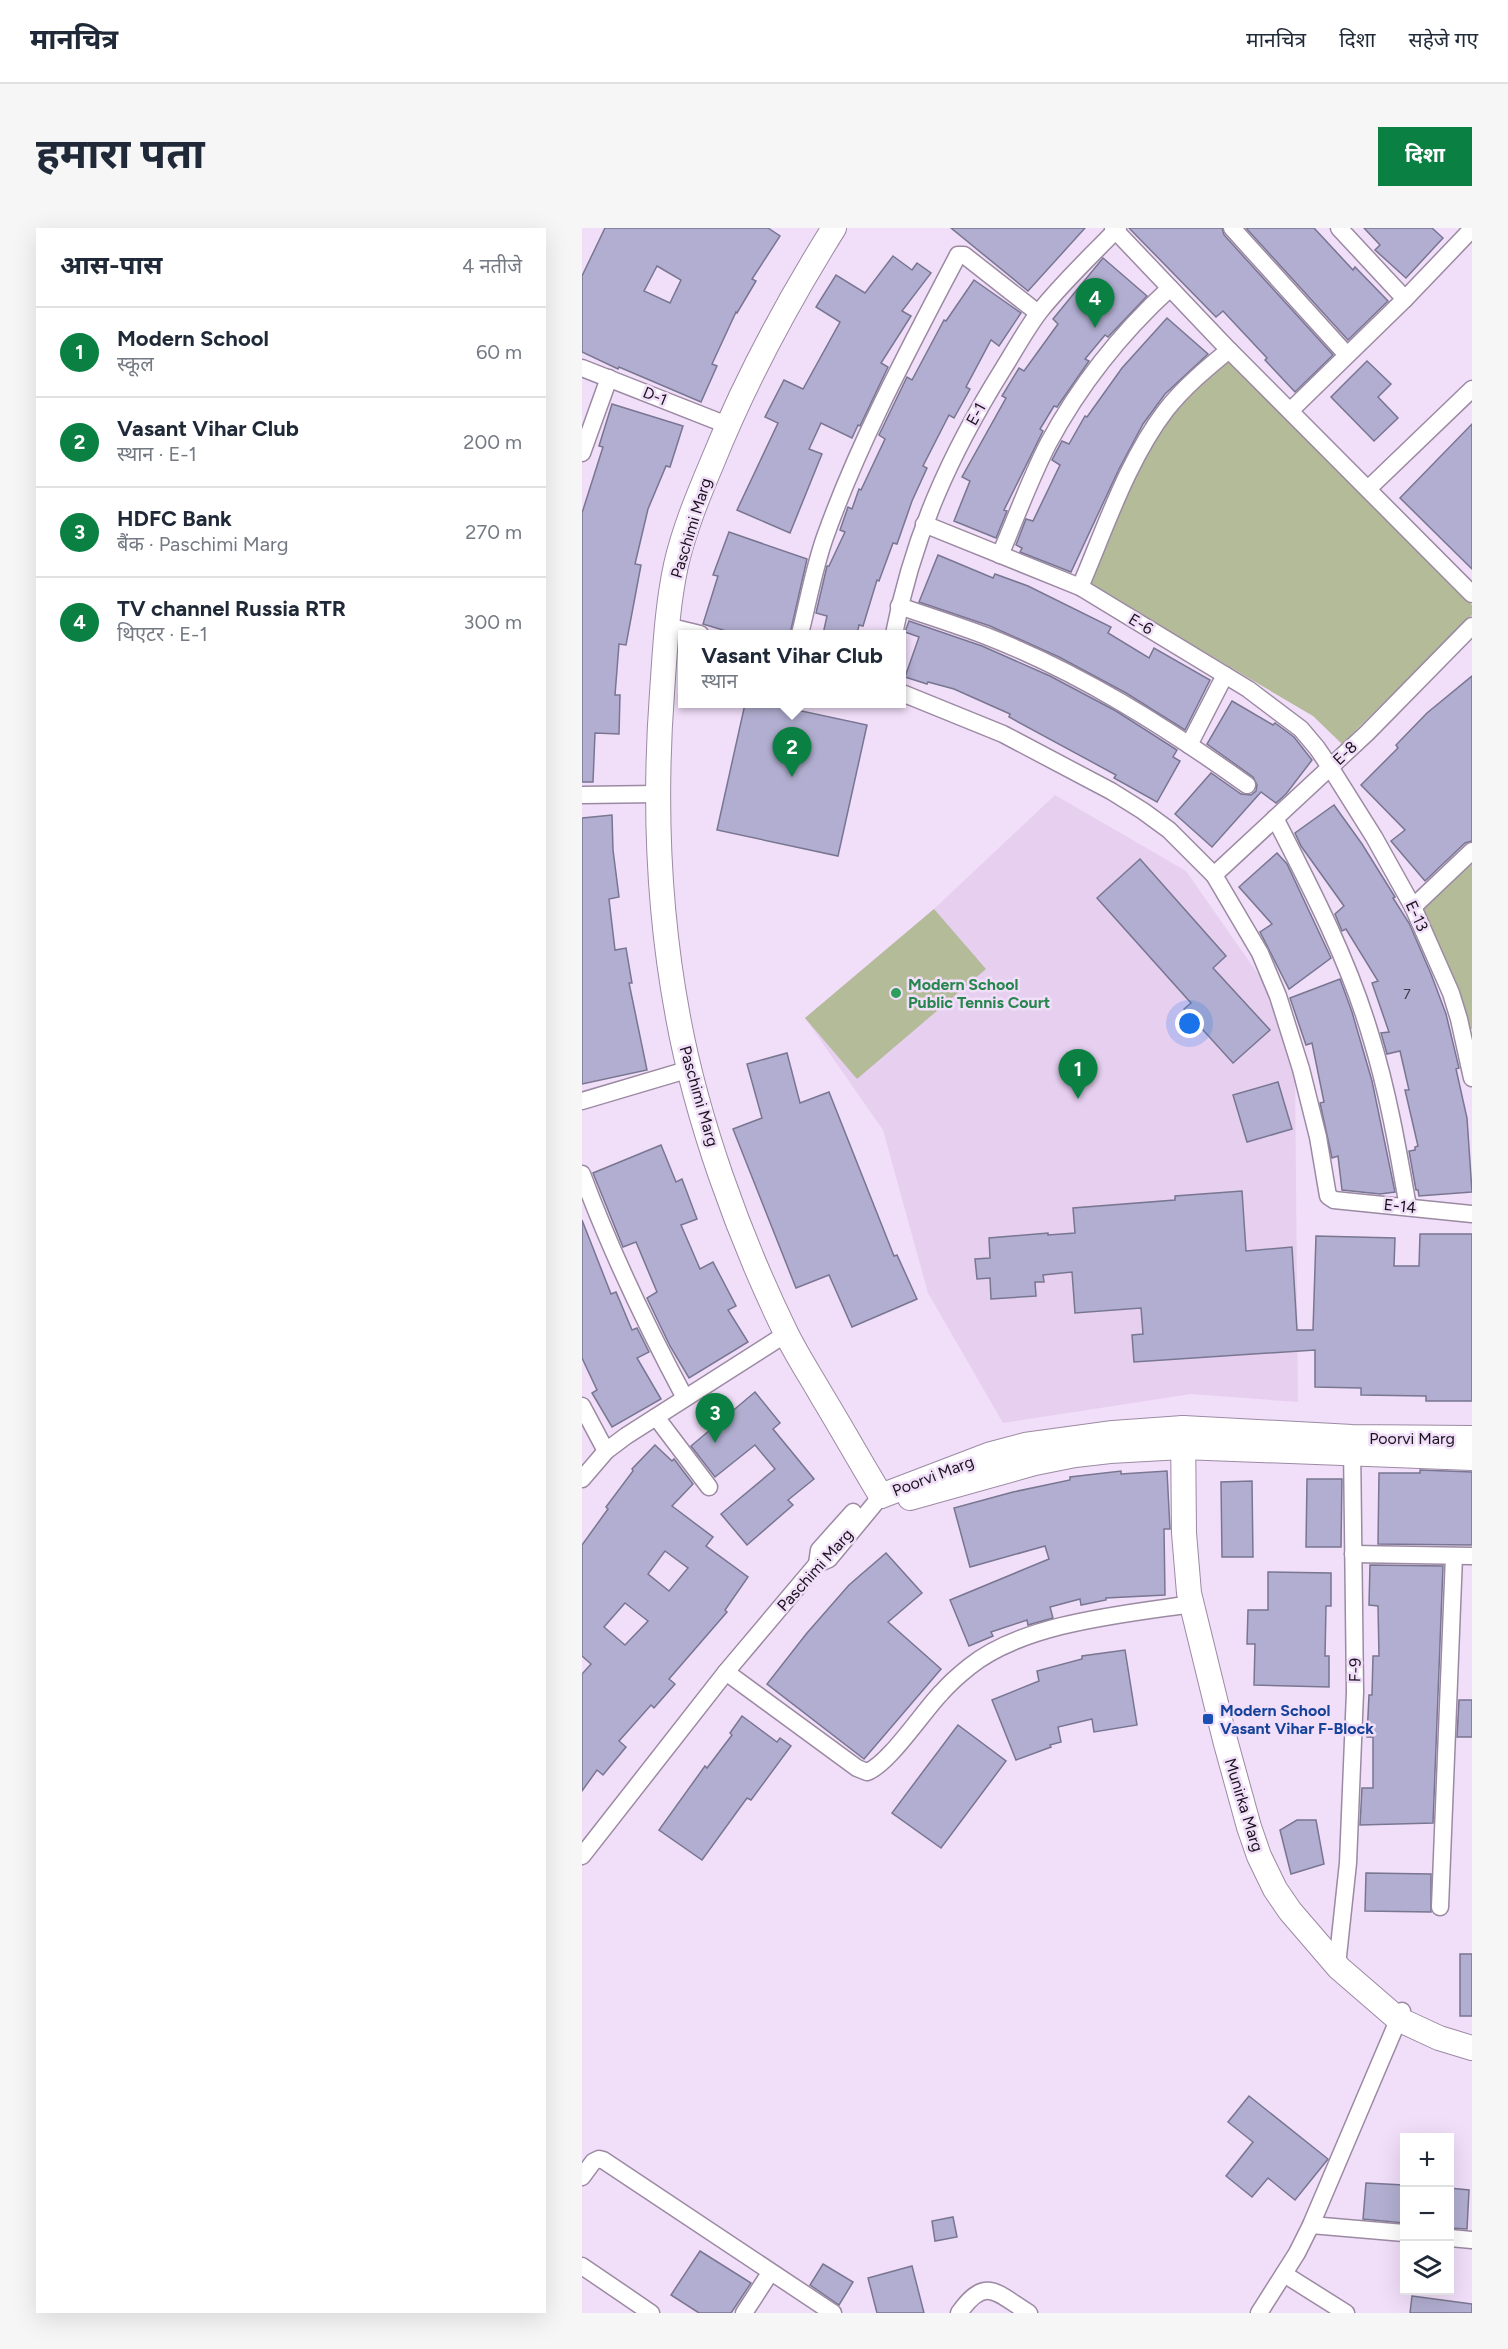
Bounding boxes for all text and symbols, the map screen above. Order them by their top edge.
text: मानचित्र [30,22,118,56]
text: मानचित्र [1246,27,1306,52]
text: दिशा [1339,27,1375,52]
text: सहेजे गए [1408,27,1478,52]
button: दिशा [1378,127,1472,186]
text: हमारा पता [36,128,205,179]
text: आस-पास [60,249,162,281]
text: 4 नतीजे [462,254,522,278]
pin: 4 [1076,279,1114,328]
text: Modern School [117,325,269,352]
text: 1 [75,340,84,364]
text: 60 m [476,340,522,364]
text: स्कूल [117,352,154,376]
street label: D-1 [640,383,670,409]
street label: E-1 [962,399,990,429]
text: Vasant Vihar Club [117,415,299,442]
text: 2 [74,430,85,454]
text: 200 m [463,430,522,454]
text: स्थान · E-1 [117,442,197,466]
street label: Paschimi Marg [667,476,715,580]
text: HDFC Bank [117,505,232,532]
text: 3 [74,520,85,544]
text: 270 m [465,520,522,544]
text: बैंक · Paschimi Marg [117,532,288,556]
text: TV channel Russia RTR [117,595,346,622]
street label: E-6 [1125,609,1157,639]
text: 4 [73,610,86,634]
text: 300 m [464,610,522,634]
text: थिएटर · E-1 [117,622,208,646]
popup [678,630,906,708]
text: Vasant Vihar Club [701,642,883,669]
text: स्थान [701,669,738,693]
pin: 2 [772,728,812,777]
street label: E-8 [1329,737,1361,769]
street label: E-13 [1402,898,1432,934]
place label: Modern School Public Tennis Court [908,975,1050,1012]
marker: Modern School Public Tennis Court [889,986,903,1000]
house number: 7 [1403,986,1411,1003]
your location [1175,1009,1204,1038]
street label: Paschimi Marg [676,1043,722,1149]
pin: 1 [1058,1050,1098,1099]
street label: E-14 [1383,1195,1417,1217]
pin: 3 [696,1394,734,1443]
street label: Poorvi Marg [1369,1429,1455,1448]
street label: Poorvi Marg [890,1452,976,1500]
street label: Paschimi Marg [773,1525,857,1615]
street label: F-9 [1345,1658,1365,1682]
place label: Modern School Vasant Vihar F-Block [1220,1701,1374,1738]
marker: Modern School Vasant Vihar F-Block [1201,1712,1215,1726]
street label: Munirka Marg [1221,1756,1267,1854]
map controls [1400,2133,1454,2295]
button: + [1400,2133,1454,2187]
button: − [1400,2187,1454,2241]
button: layers [1400,2241,1454,2295]

